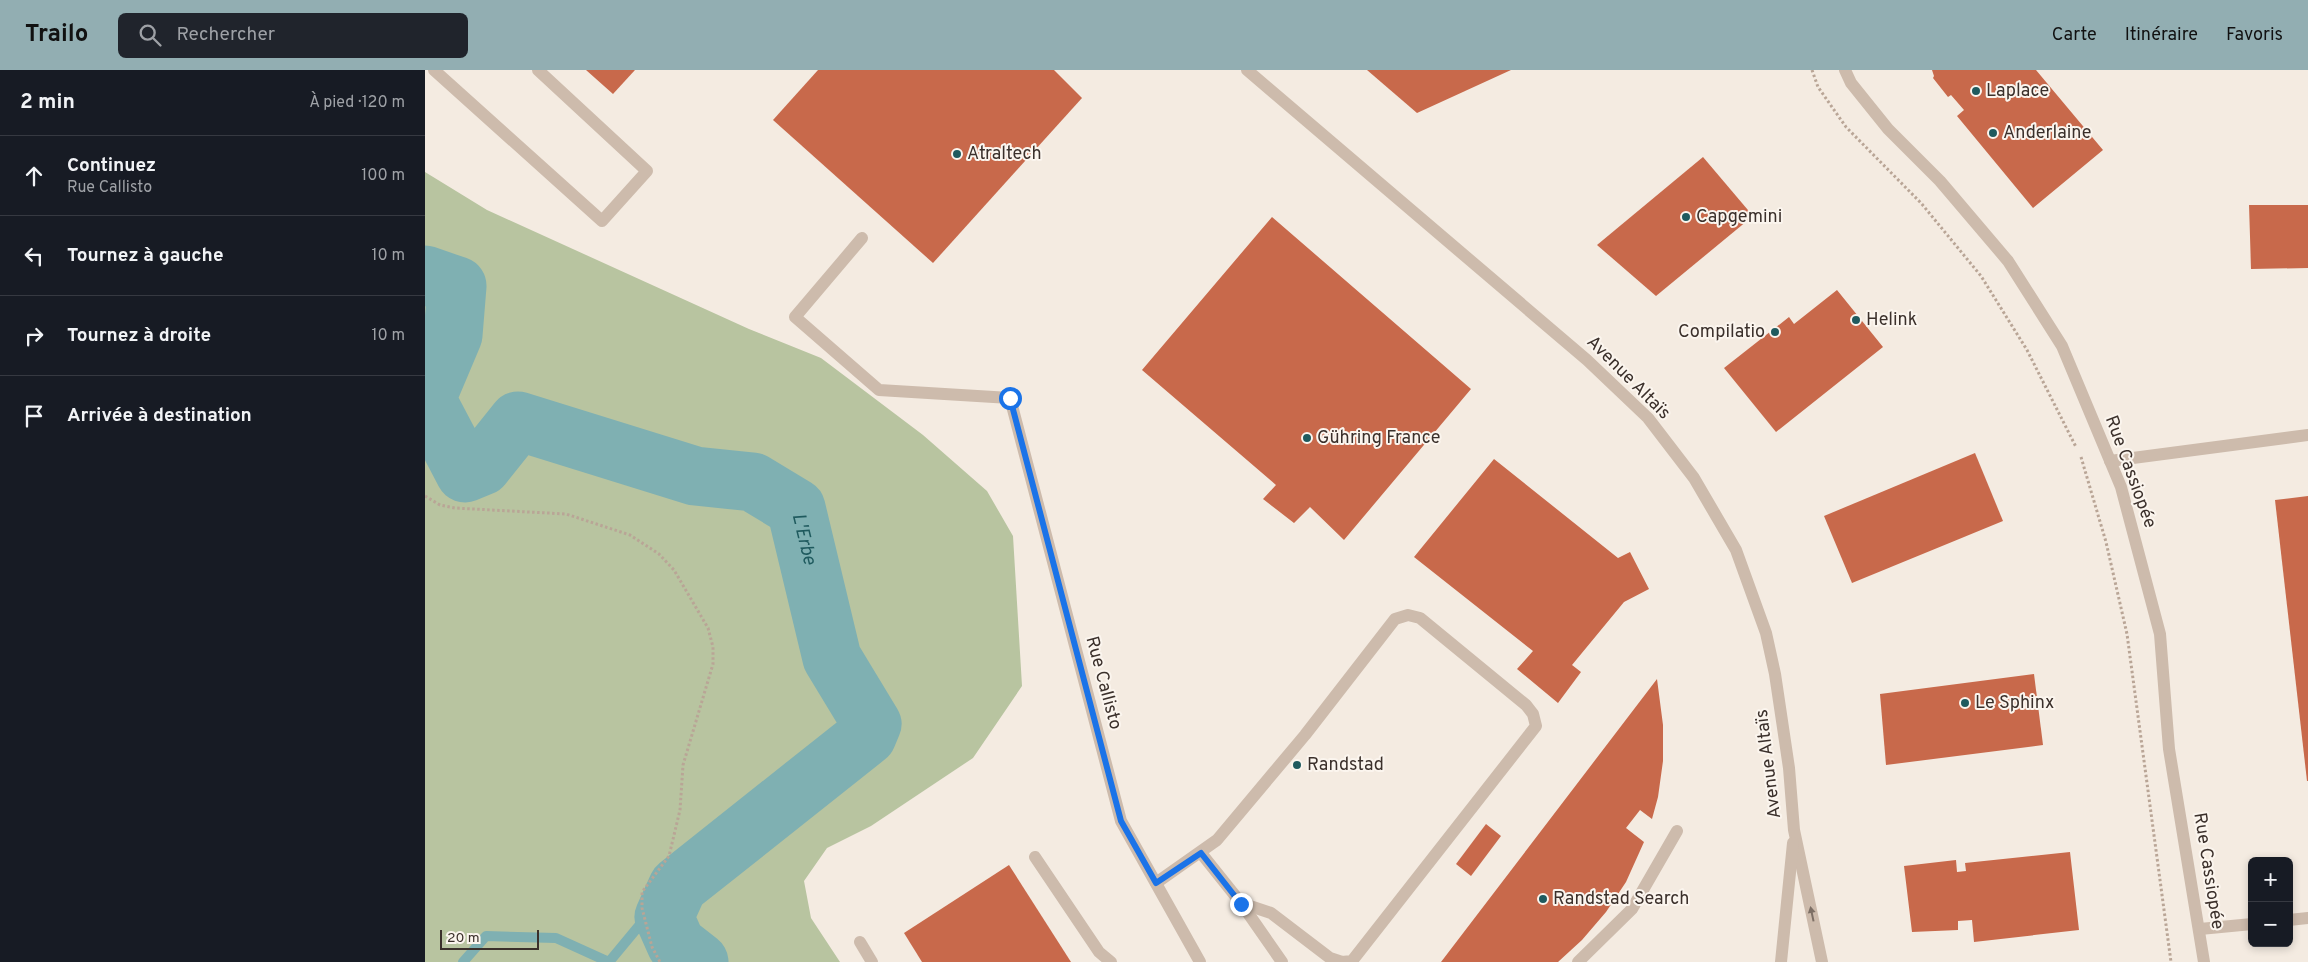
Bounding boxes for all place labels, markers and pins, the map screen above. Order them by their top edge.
place label: Laplace [1986,80,2049,103]
marker: Laplace [1970,85,1982,97]
place label: Anderlaine [2003,122,2091,145]
marker: Anderlaine [1987,127,1999,139]
place label: Atraltech [967,143,1042,166]
marker: Atraltech [951,148,963,160]
place label: Capgemini [1696,206,1782,229]
marker: Capgemini [1680,211,1692,223]
place label: Helink [1866,309,1917,332]
marker: Helink [1850,314,1862,326]
place label: Compilatio [1678,321,1765,344]
marker: Compilatio [1769,326,1781,338]
place label: Gühring France [1317,427,1440,450]
marker: Gühring France [1301,432,1313,444]
place label: Le Sphinx [1975,692,2054,715]
marker: Le Sphinx [1959,697,1971,709]
place label: Randstad [1307,754,1384,777]
marker: Randstad [1291,759,1303,771]
place label: Randstad Search [1553,888,1689,911]
marker: Randstad Search [1537,893,1549,905]

